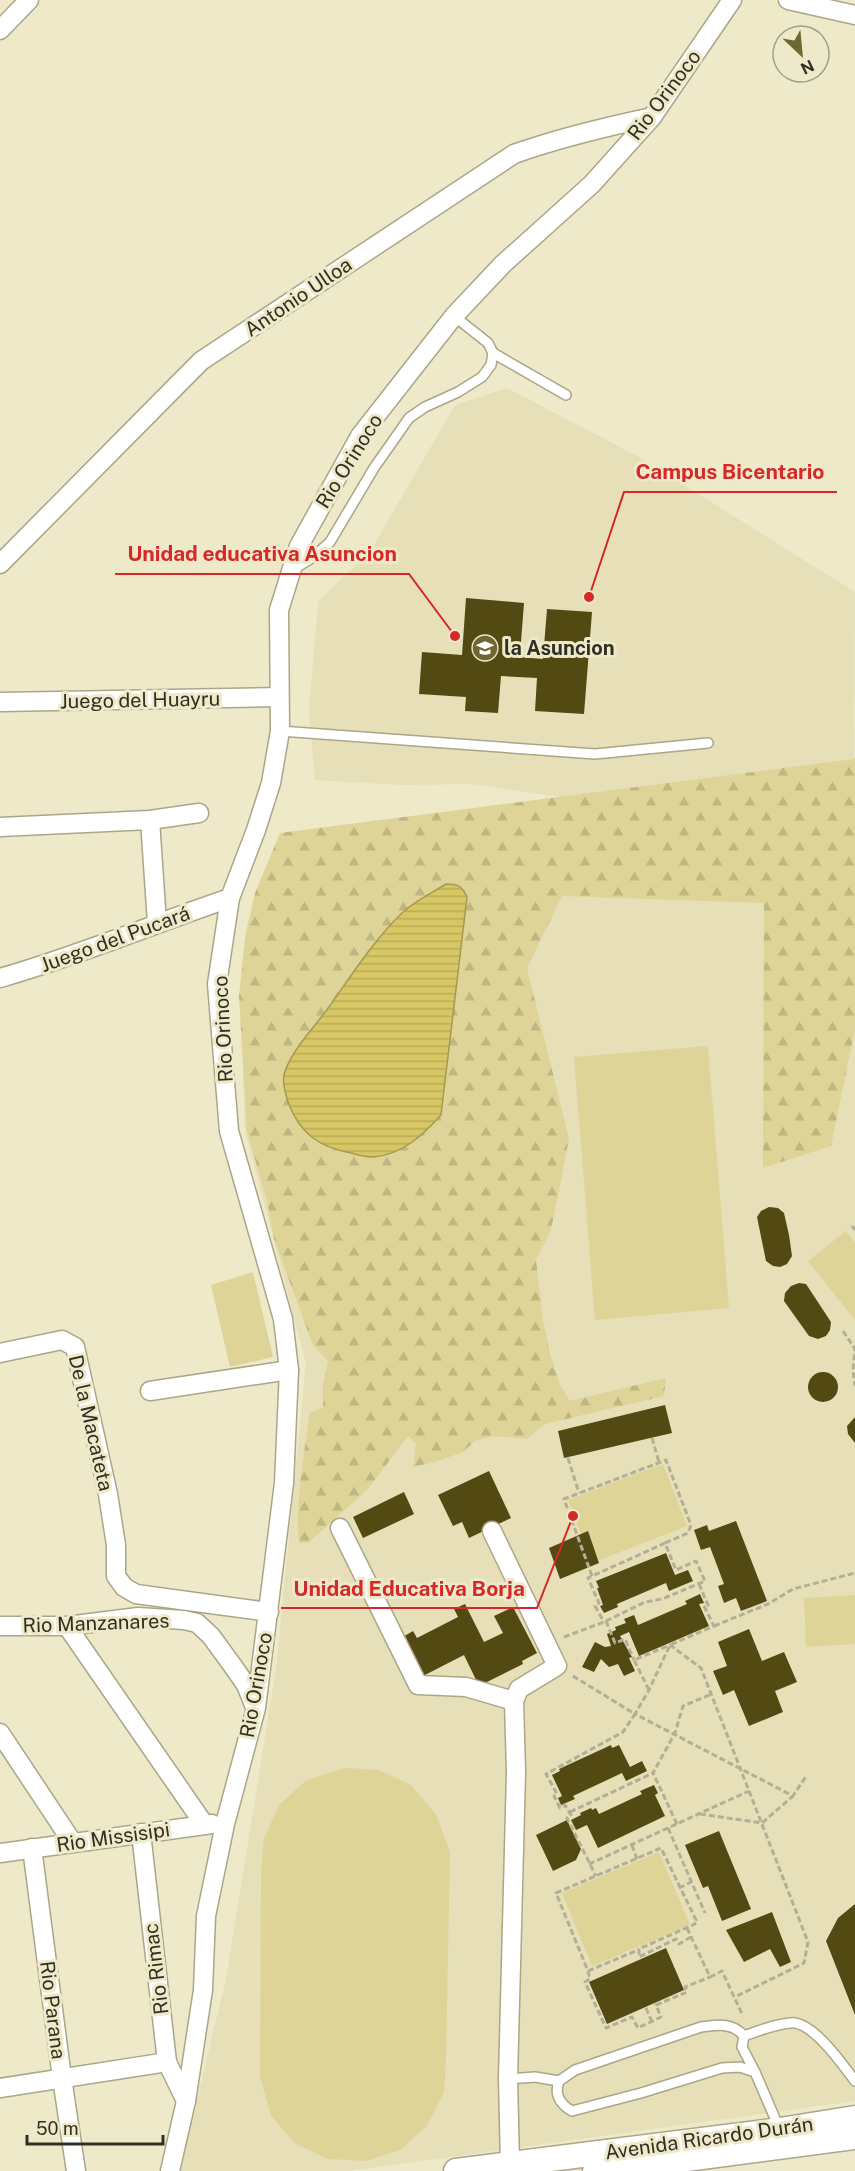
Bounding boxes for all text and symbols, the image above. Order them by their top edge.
north arrow [771,24,831,84]
street label: Rio Orinoco [622,45,706,145]
text: N [798,56,817,78]
street label: Antonio Ulloa [240,252,356,342]
street label: Rio Orinoco [311,409,387,513]
callout: Campus Bicentario [624,453,837,492]
text: Campus Bicentario [636,459,824,484]
callout: Unidad educativa Asuncion [115,535,409,574]
text: Unidad educativa Asuncion [127,541,397,566]
school or university icon: la Asuncion [470,633,500,663]
place label: la Asuncion [504,636,615,660]
street label: Juego del Huayru [60,687,220,713]
street label: Juego del Pucará [37,901,193,977]
street label: Rio Orinoco [208,975,238,1083]
street label: De la Macateta [64,1353,118,1493]
callout: Unidad Educativa Borja [281,1569,537,1608]
text: Unidad Educativa Borja [293,1576,525,1601]
street label: Rio Manzanares [22,1608,170,1638]
street label: Rio Orinoco [235,1630,277,1740]
street label: Rio Missisipi [55,1817,171,1857]
street label: Rio Rimac [138,1922,174,2016]
street label: Rio Parana [35,1959,71,2061]
scale bar [27,2108,164,2146]
street label: Avenida Ricardo Durán [603,2112,815,2164]
text: 50 m [36,2118,79,2139]

